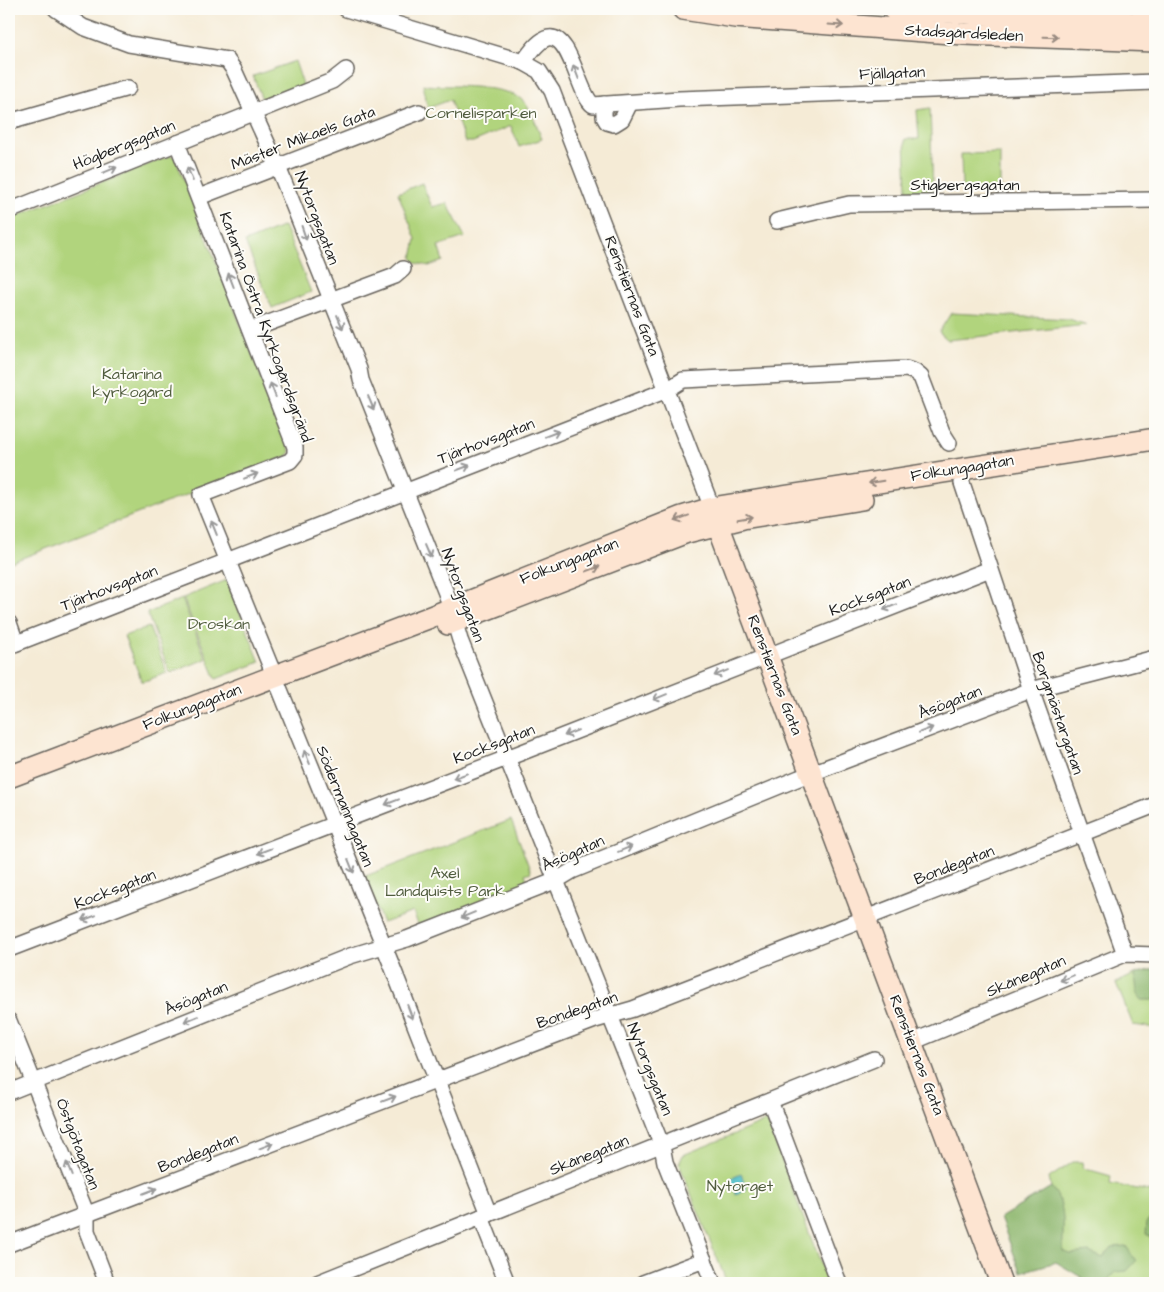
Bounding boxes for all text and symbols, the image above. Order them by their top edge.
street label: Stadsgårdsleden [904,19,1024,48]
one-way arrow [828,20,844,29]
one-way arrow [1042,32,1058,42]
street label: Fjällgatan [859,61,925,86]
one-way arrow [571,65,580,80]
street label: Mäster Mikaels Gata [228,100,378,176]
park label: Cornelisparken [425,102,537,124]
street label: Högbergsgatan [69,114,179,176]
one-way arrow [102,164,117,174]
one-way arrow [185,167,194,182]
street label: Nytorgsgatan [288,168,345,268]
street label: Stigbergsgatan [910,174,1020,197]
street label: Katarina Östra Kyrkogårdsgränd [213,209,318,446]
one-way arrow [299,225,309,241]
street label: Renstiernas Gata [599,233,665,359]
one-way arrow [226,273,235,288]
one-way arrow [335,314,345,329]
park label: Katarina kyrkogård [92,363,172,404]
one-way arrow [268,383,277,398]
one-way arrow [366,395,376,410]
street label: Tjärhovsgatan [434,412,538,470]
one-way arrow [544,429,559,438]
street label: Folkungagatan [909,449,1015,488]
one-way arrow [455,463,470,472]
one-way arrow [243,471,258,480]
one-way arrow [869,477,885,487]
one-way arrow [736,512,752,522]
one-way arrow [675,514,690,523]
one-way arrow [209,521,218,536]
street label: Folkungagatan [517,532,622,591]
one-way arrow [425,543,434,558]
street label: Nytorgsgatan [435,545,490,645]
street label: Tjärhovsgatan [57,559,161,617]
one-way arrow [585,564,600,573]
street label: Kocksgatan [826,570,914,623]
one-way arrow [883,603,898,612]
street label: Renstiernas Gata [742,612,808,738]
park label: Droskan [188,613,250,635]
street label: Borgmästargatan [1026,649,1089,778]
one-way arrow [714,669,729,679]
street label: Folkungagatan [140,678,245,737]
street label: Åsögatan [915,680,985,725]
one-way arrow [653,693,668,703]
street label: Kocksgatan [450,718,538,771]
one-way arrow [918,725,933,734]
one-way arrow [564,728,579,738]
street label: Södermannagatan [310,742,379,870]
one-way arrow [301,750,310,765]
one-way arrow [453,772,468,781]
one-way arrow [385,798,401,807]
street label: Åsögatan [538,829,608,877]
street label: Bondegatan [911,840,998,891]
one-way arrow [617,843,632,853]
one-way arrow [257,847,272,856]
one-way arrow [347,859,356,874]
park label: Axel Landquists Park [385,862,505,902]
street label: Kocksgatan [71,863,159,916]
one-way arrow [461,911,476,920]
one-way arrow [82,914,98,923]
street label: Skånegatan [983,949,1069,1003]
one-way arrow [1060,973,1075,983]
street label: Åsögatan [161,975,231,1022]
street label: Bondegatan [534,986,621,1035]
street label: Renstiernas Gata [884,992,950,1118]
one-way arrow [406,1004,415,1019]
one-way arrow [184,1015,199,1025]
street label: Nytorgsgatan [620,1019,679,1119]
one-way arrow [381,1094,396,1103]
street label: Östgötagatan [50,1095,105,1193]
street label: Bondegatan [155,1128,242,1179]
street label: Skånegatan [546,1129,632,1182]
one-way arrow [258,1141,273,1150]
one-way arrow [64,1162,73,1177]
park label: Nytorget [707,1175,774,1198]
one-way arrow [141,1186,157,1195]

